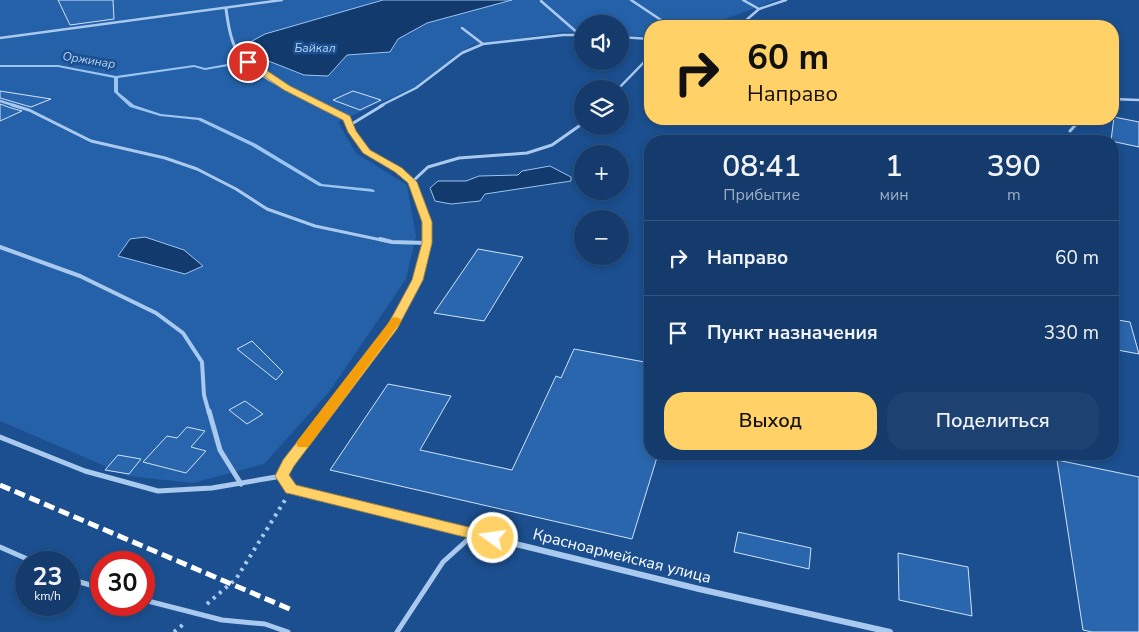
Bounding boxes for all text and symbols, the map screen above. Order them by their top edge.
map controls [574,15,629,265]
button: sound [574,15,629,70]
text: 60 m [747,34,829,81]
water label: Байкал [294,40,336,56]
icon: right [664,40,729,105]
pin [227,41,269,83]
water label: Оржинар [61,48,117,72]
icon: arrive [234,48,262,76]
text: Направо [747,79,838,109]
button: layers [574,80,629,135]
button: + [574,145,629,200]
text: 08:41 [722,146,801,187]
text: 1 [885,146,903,187]
text: 390 [987,146,1041,187]
text: Прибытие [723,184,800,206]
text: мин [879,184,909,206]
text: m [1007,184,1021,206]
button: − [574,210,629,265]
icon: right [664,244,692,272]
text: Направо [707,245,788,271]
text: 60 m [1055,245,1099,271]
icon: arrive [664,319,692,347]
text: Пункт назначения [707,320,878,346]
text: 330 m [1044,320,1099,346]
button: Выход [664,392,877,450]
button: Поделиться [887,392,1099,450]
position arrow [466,511,518,563]
street label: Красноармейская улица [531,523,713,589]
speed limit sign: 30 [90,551,155,616]
text: 23 [32,560,63,594]
text: km/h [34,588,61,604]

